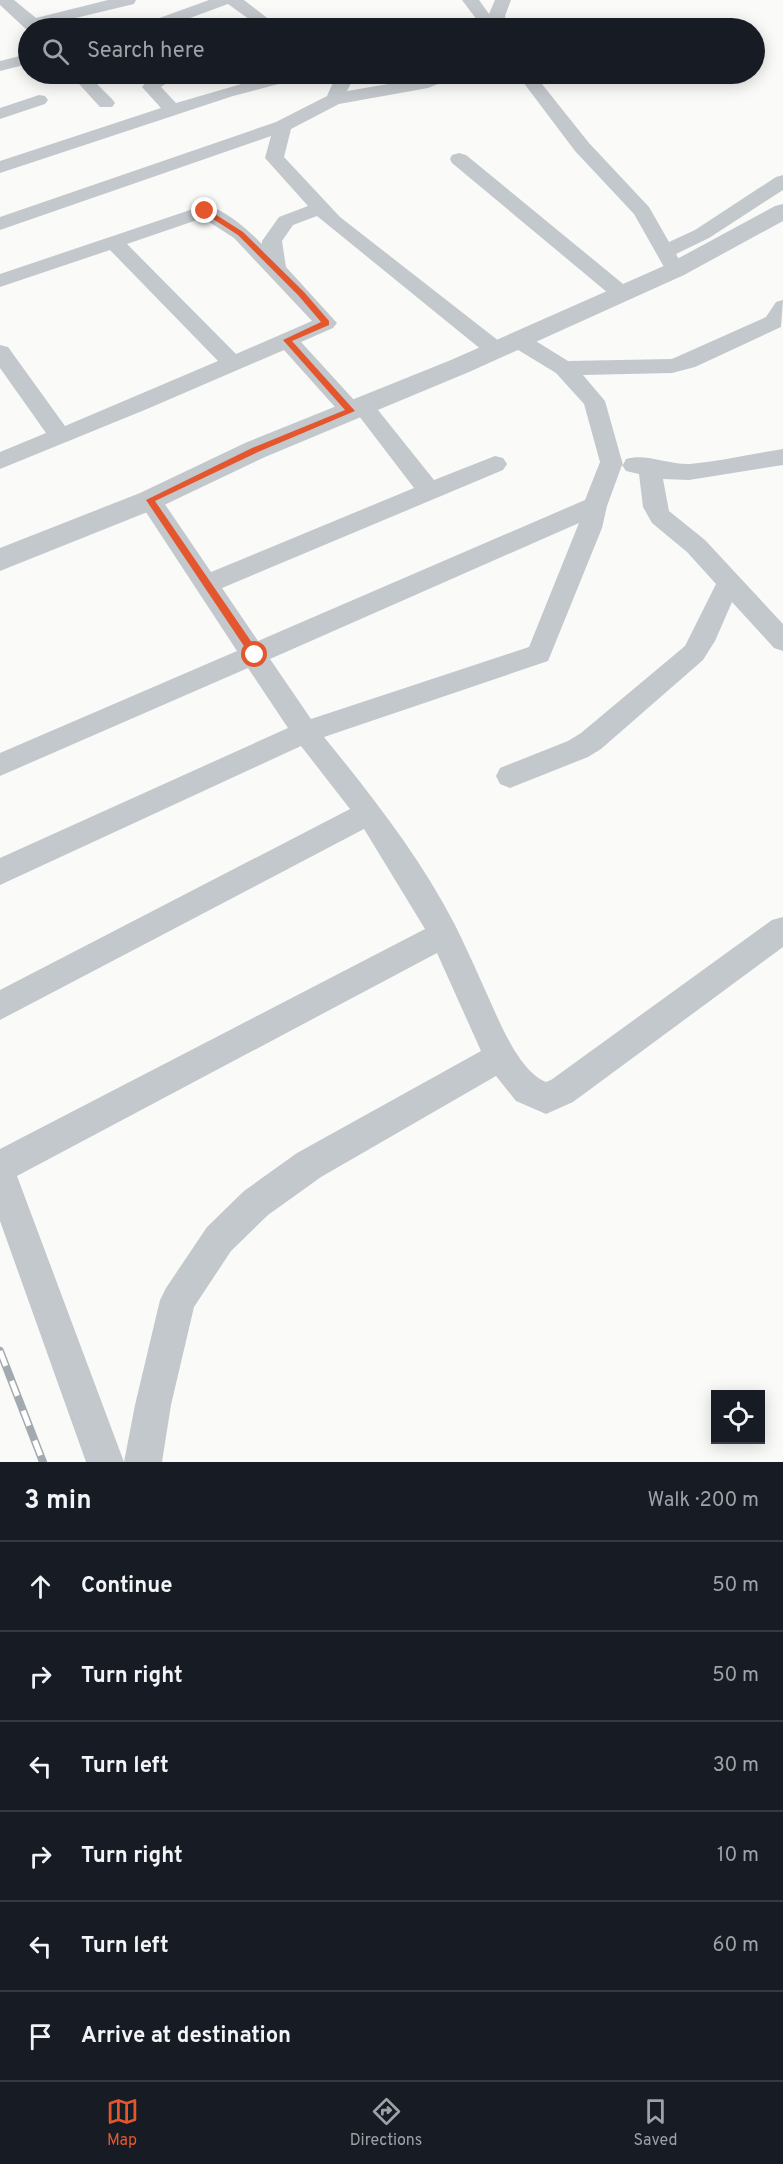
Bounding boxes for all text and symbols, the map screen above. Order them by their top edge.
search box [18,18,765,84]
icon: search [39,35,72,68]
text: Search here [87,38,205,65]
route end [191,197,217,223]
route start [241,641,267,667]
map controls [711,1390,765,1444]
button: locate [711,1390,765,1444]
text: 3 min [24,1485,92,1518]
text: Walk · 200 m [648,1488,759,1514]
icon: ahead [24,1570,57,1603]
text: Continue [81,1573,172,1600]
text: 50 m [712,1573,759,1599]
icon: right [24,1660,57,1693]
text: Turn right [81,1663,183,1690]
text: 50 m [712,1663,759,1689]
icon: left [24,1750,57,1783]
text: Turn left [81,1753,169,1780]
text: 30 m [713,1753,759,1779]
icon: right [24,1840,57,1873]
text: Turn right [81,1843,183,1870]
text: 10 m [717,1843,759,1869]
icon: left [24,1930,57,1963]
text: Turn left [81,1933,169,1960]
text: 60 m [713,1933,759,1959]
icon: arrive [24,2020,57,2053]
text: Arrive at destination [81,2023,291,2050]
tab: Map [106,2095,139,2151]
tab: Directions [350,2095,422,2151]
tab: Saved [633,2095,677,2151]

